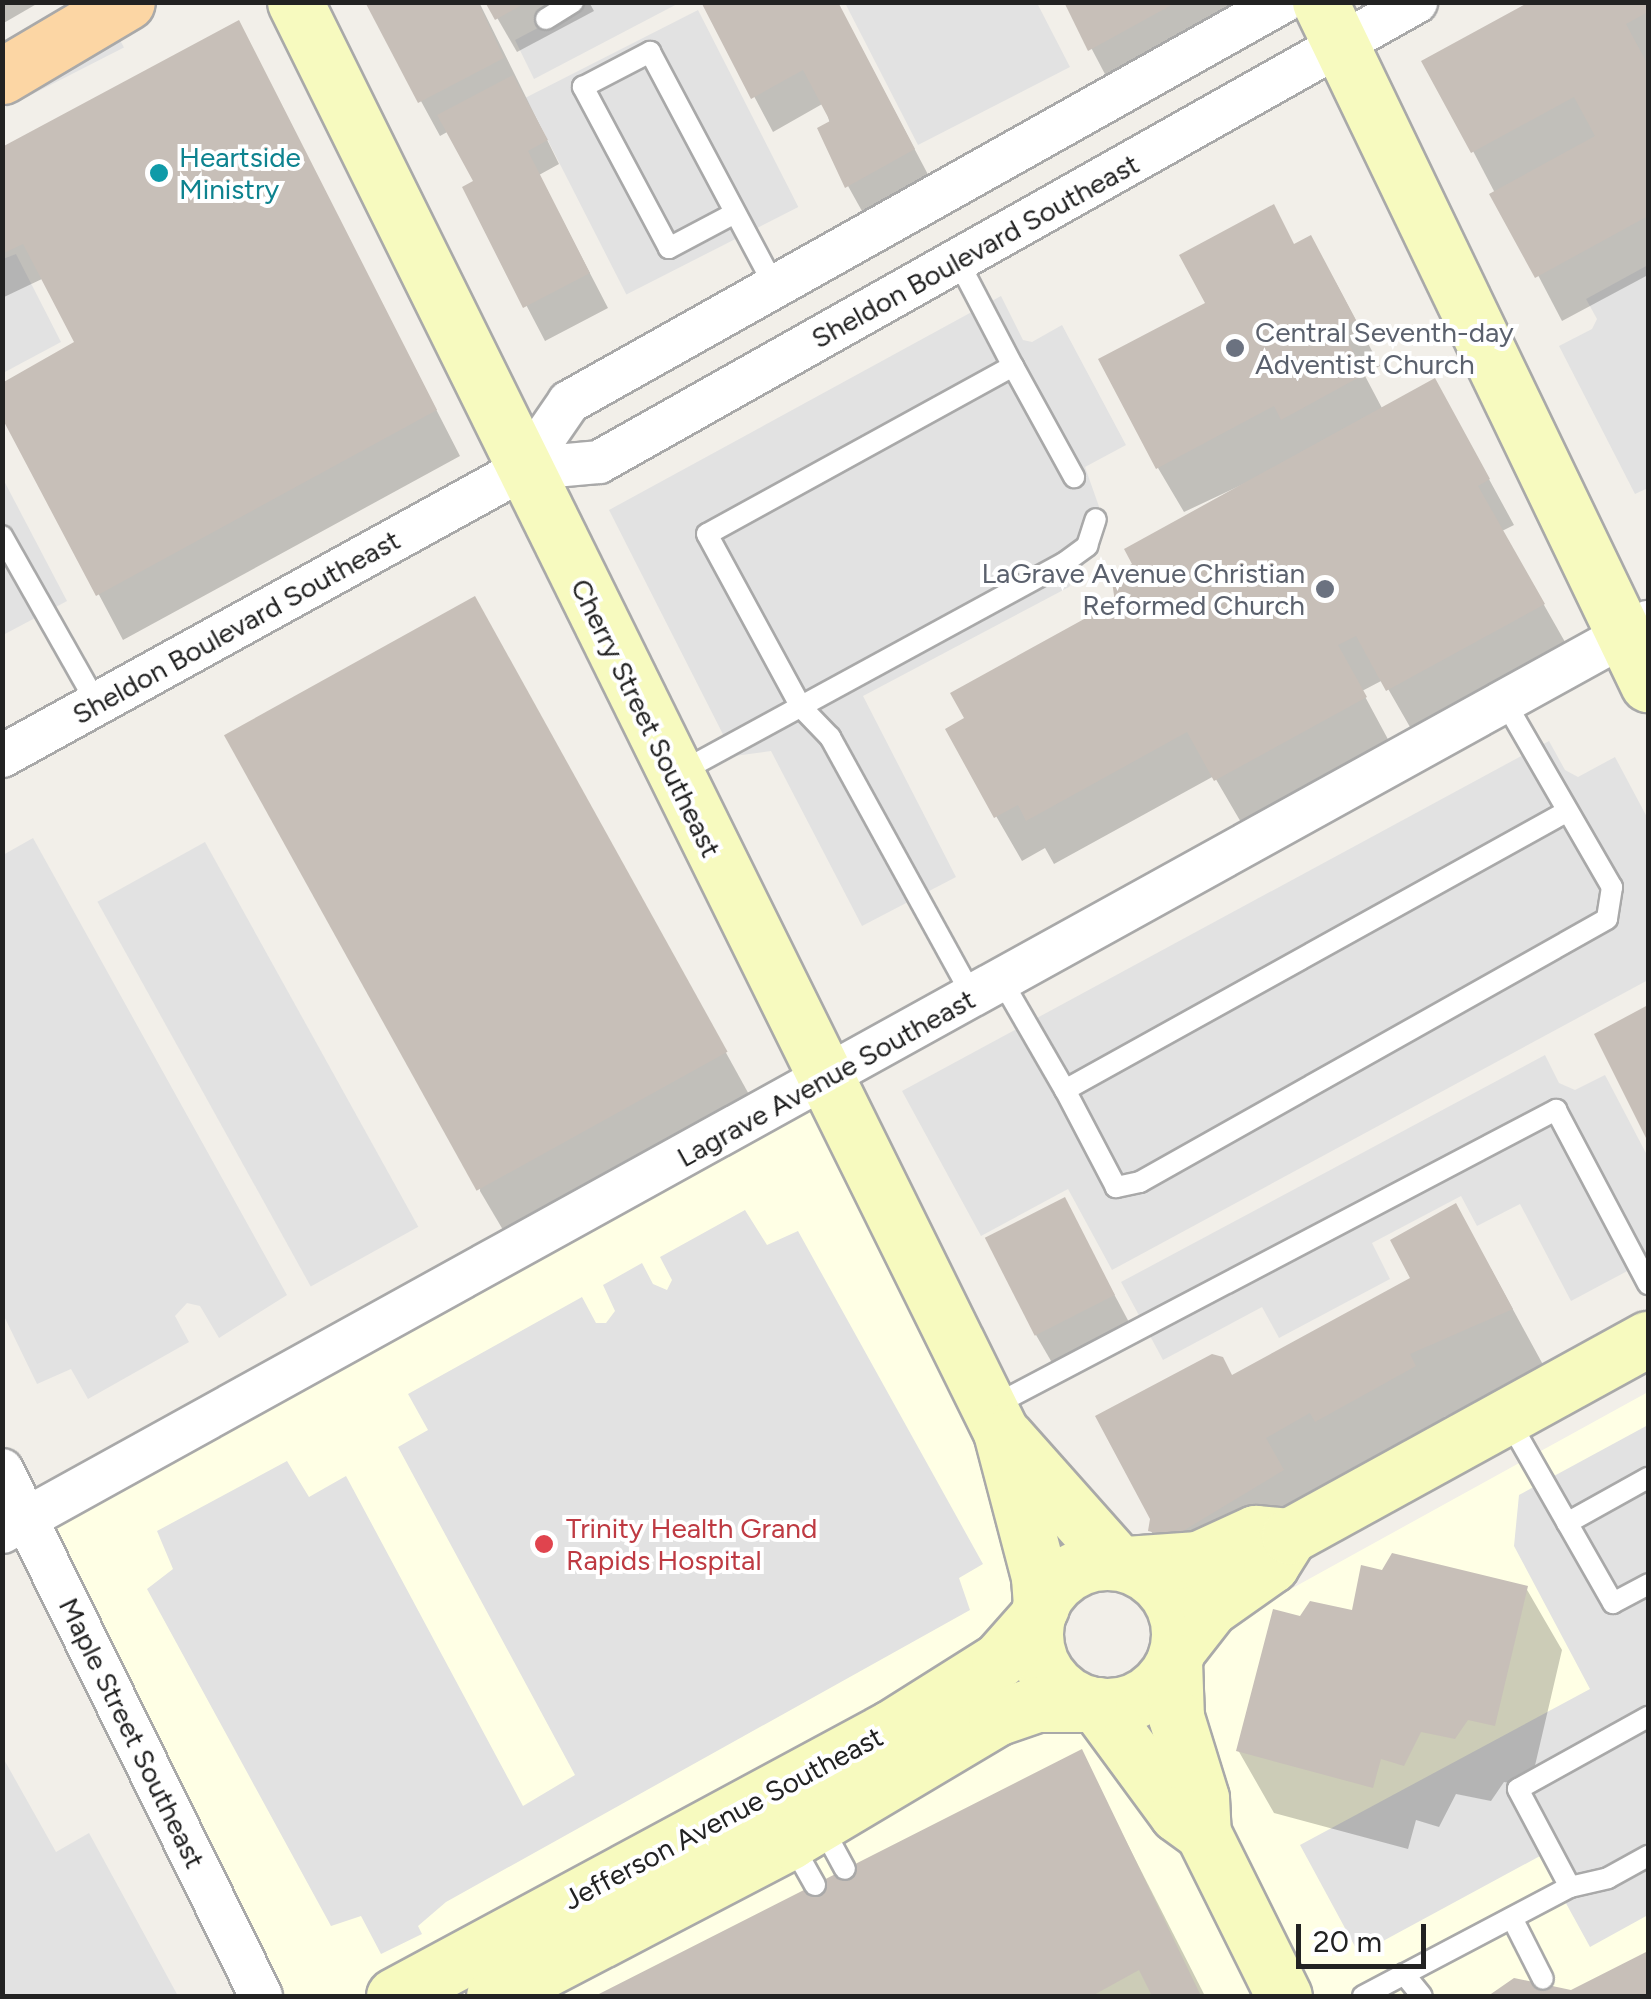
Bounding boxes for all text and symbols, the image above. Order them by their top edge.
place label: Heartside Ministry [179,140,301,206]
street label: Sheldon Boulevard Southeast [805,147,1145,355]
marker: Heartside Ministry [148,162,170,184]
place label: Central Seventh-day Adventist Church [1255,315,1514,381]
marker: Central Seventh-day Adventist Church [1224,337,1246,359]
street label: Sheldon Boulevard Southeast [66,523,406,731]
place label: LaGrave Avenue Christian Reformed Church [982,556,1305,622]
street label: Cherry Street Southeast [564,573,728,863]
marker: LaGrave Avenue Christian Reformed Church [1314,578,1336,600]
street label: Lagrave Avenue Southeast [671,982,981,1174]
place label: Trinity Health Grand Rapids Hospital [566,1511,817,1577]
marker: Trinity Health Grand Rapids Hospital [531,1531,557,1557]
street label: Maple Street Southeast [52,1592,212,1874]
street label: Jefferson Avenue Southeast [558,1719,888,1917]
scale bar [1301,1904,1431,1966]
text: 20 m [1313,1923,1382,1960]

